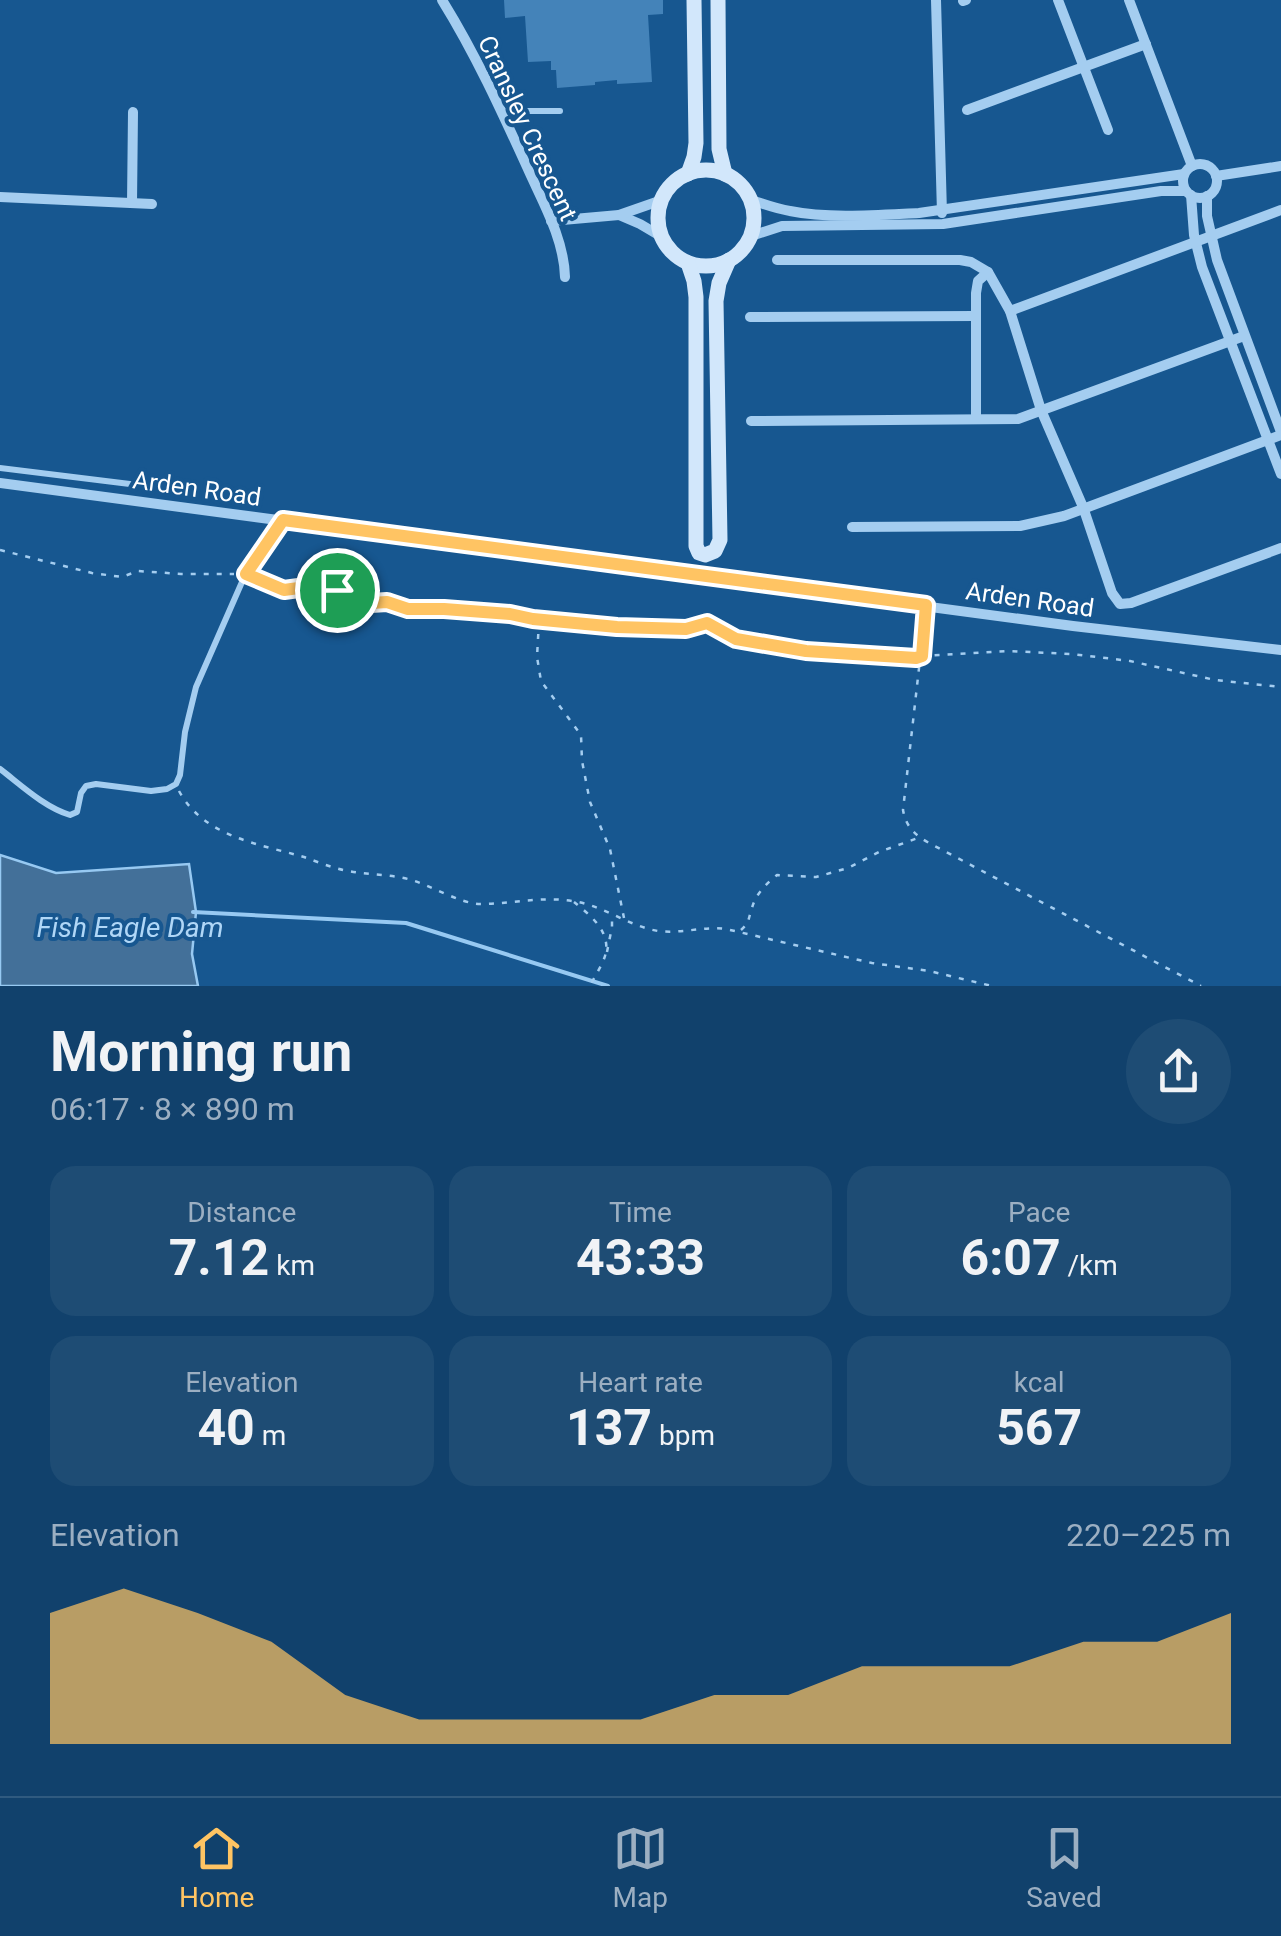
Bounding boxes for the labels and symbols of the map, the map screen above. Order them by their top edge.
street label: Cransley Crescent [472,31,583,225]
street label: Arden Road [131,465,263,512]
pin [295,548,380,633]
street label: Arden Road [964,576,1096,623]
water label: Fish Eagle Dam [36,911,224,944]

